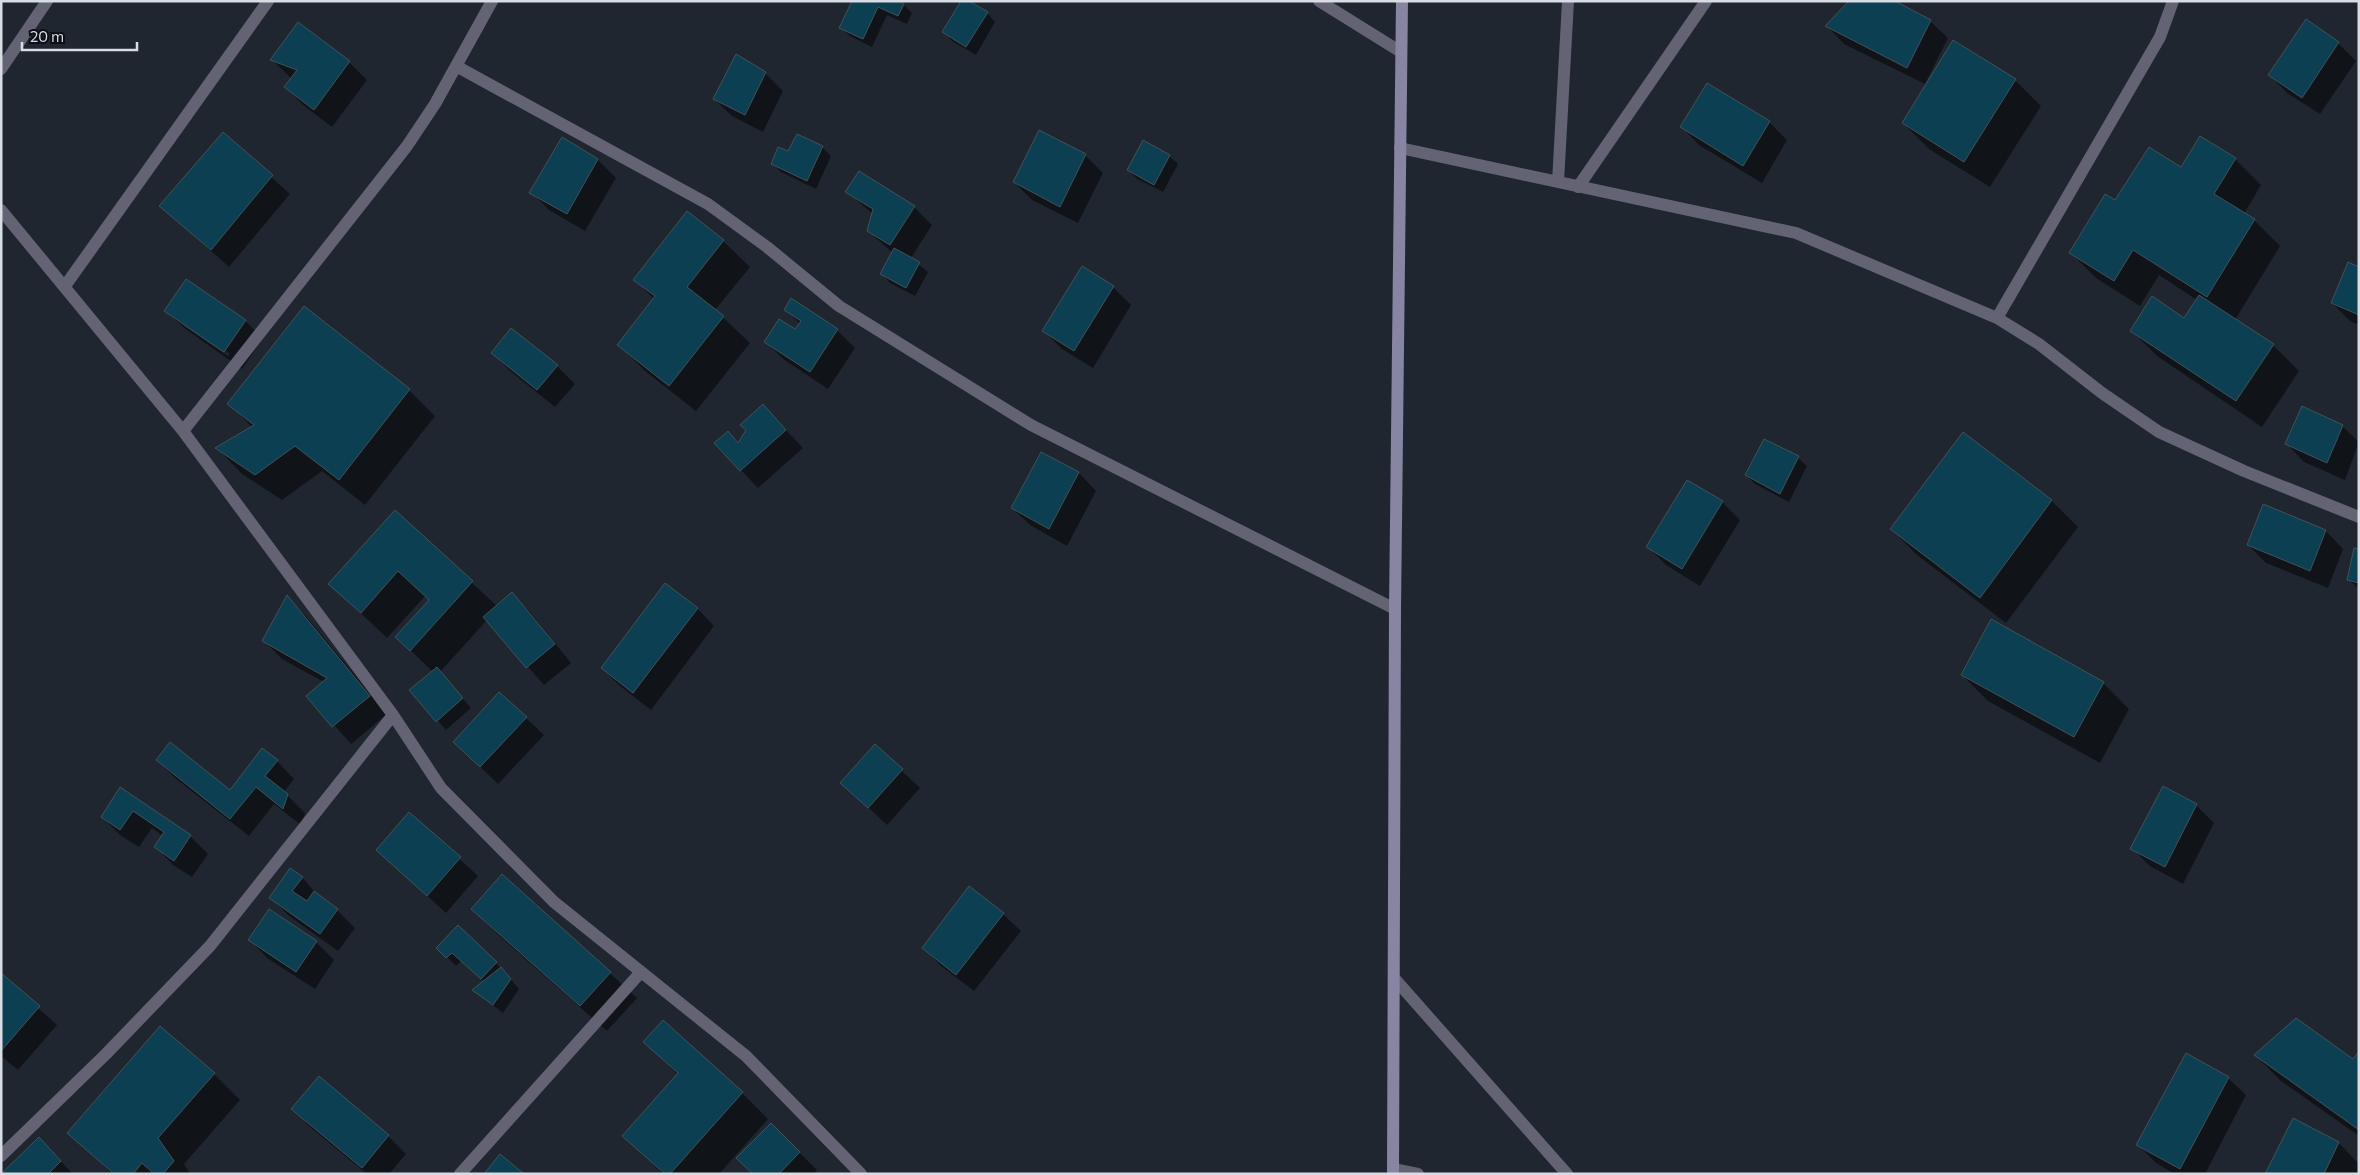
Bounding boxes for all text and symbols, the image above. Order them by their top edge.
scale bar [22,20,138,52]
text: 20 m [30,27,64,45]

